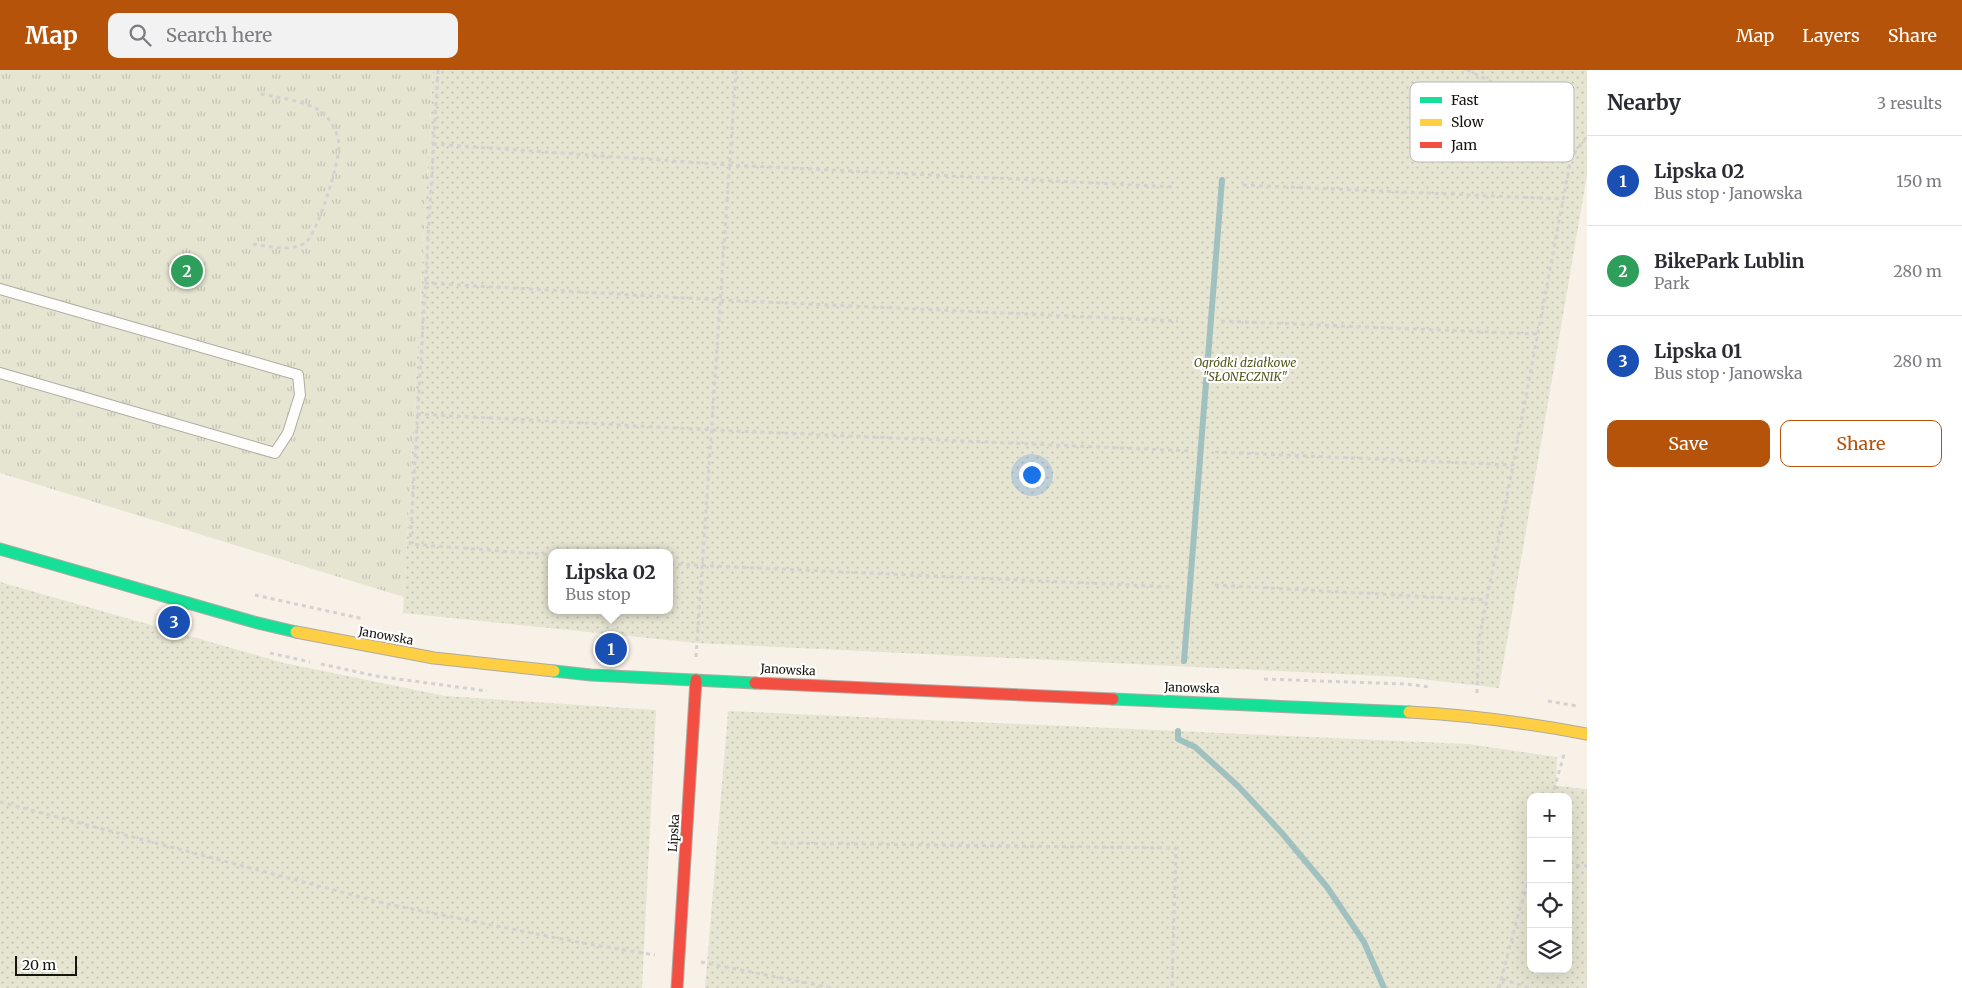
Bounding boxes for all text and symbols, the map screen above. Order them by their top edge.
search box [108,13,458,58]
text: Map [25,20,78,51]
icon: search [126,21,154,49]
text: Search here [166,23,272,47]
text: Map [1736,24,1774,47]
text: Layers [1802,24,1860,47]
text: Share [1888,24,1937,47]
legend [1410,82,1574,162]
text: Nearby [1607,89,1681,116]
text: Fast [1451,91,1479,109]
text: 3 results [1877,93,1942,113]
text: Slow [1451,113,1484,131]
text: Jam [1450,136,1477,154]
text: Lipska 02 [1654,159,1744,183]
text: 1 [1619,171,1627,191]
text: 150 m [1896,171,1942,191]
text: Bus stop · Janowska [1654,183,1803,203]
text: BikePark Lublin [1654,249,1804,273]
pin: 2 [171,252,203,290]
text: 2 [1618,261,1628,281]
text: 280 m [1893,261,1942,281]
text: Park [1654,273,1690,293]
text: Lipska 01 [1654,339,1742,363]
text: 3 [1618,351,1628,371]
text: 280 m [1893,351,1942,371]
park label: Ogródki działkowe "SŁONECZNIK" [1194,355,1296,384]
text: Bus stop · Janowska [1654,363,1803,383]
button: Save [1607,420,1770,467]
button: Share [1780,420,1942,467]
your location [1019,462,1045,488]
popup [548,549,673,614]
text: Lipska 02 [565,560,656,584]
text: Bus stop [565,584,631,604]
pin: 3 [158,603,190,641]
street label: Janowska [357,623,415,648]
pin: 1 [595,630,627,668]
street label: Janowska [759,661,817,678]
street label: Janowska [1163,679,1221,696]
map controls [1527,793,1572,973]
button: + [1527,793,1572,838]
street label: Lipska [665,813,682,853]
button: − [1527,838,1572,883]
button: locate [1527,883,1572,928]
button: layers [1527,928,1572,973]
scale bar [15,953,78,976]
text: 20 m [22,956,56,974]

